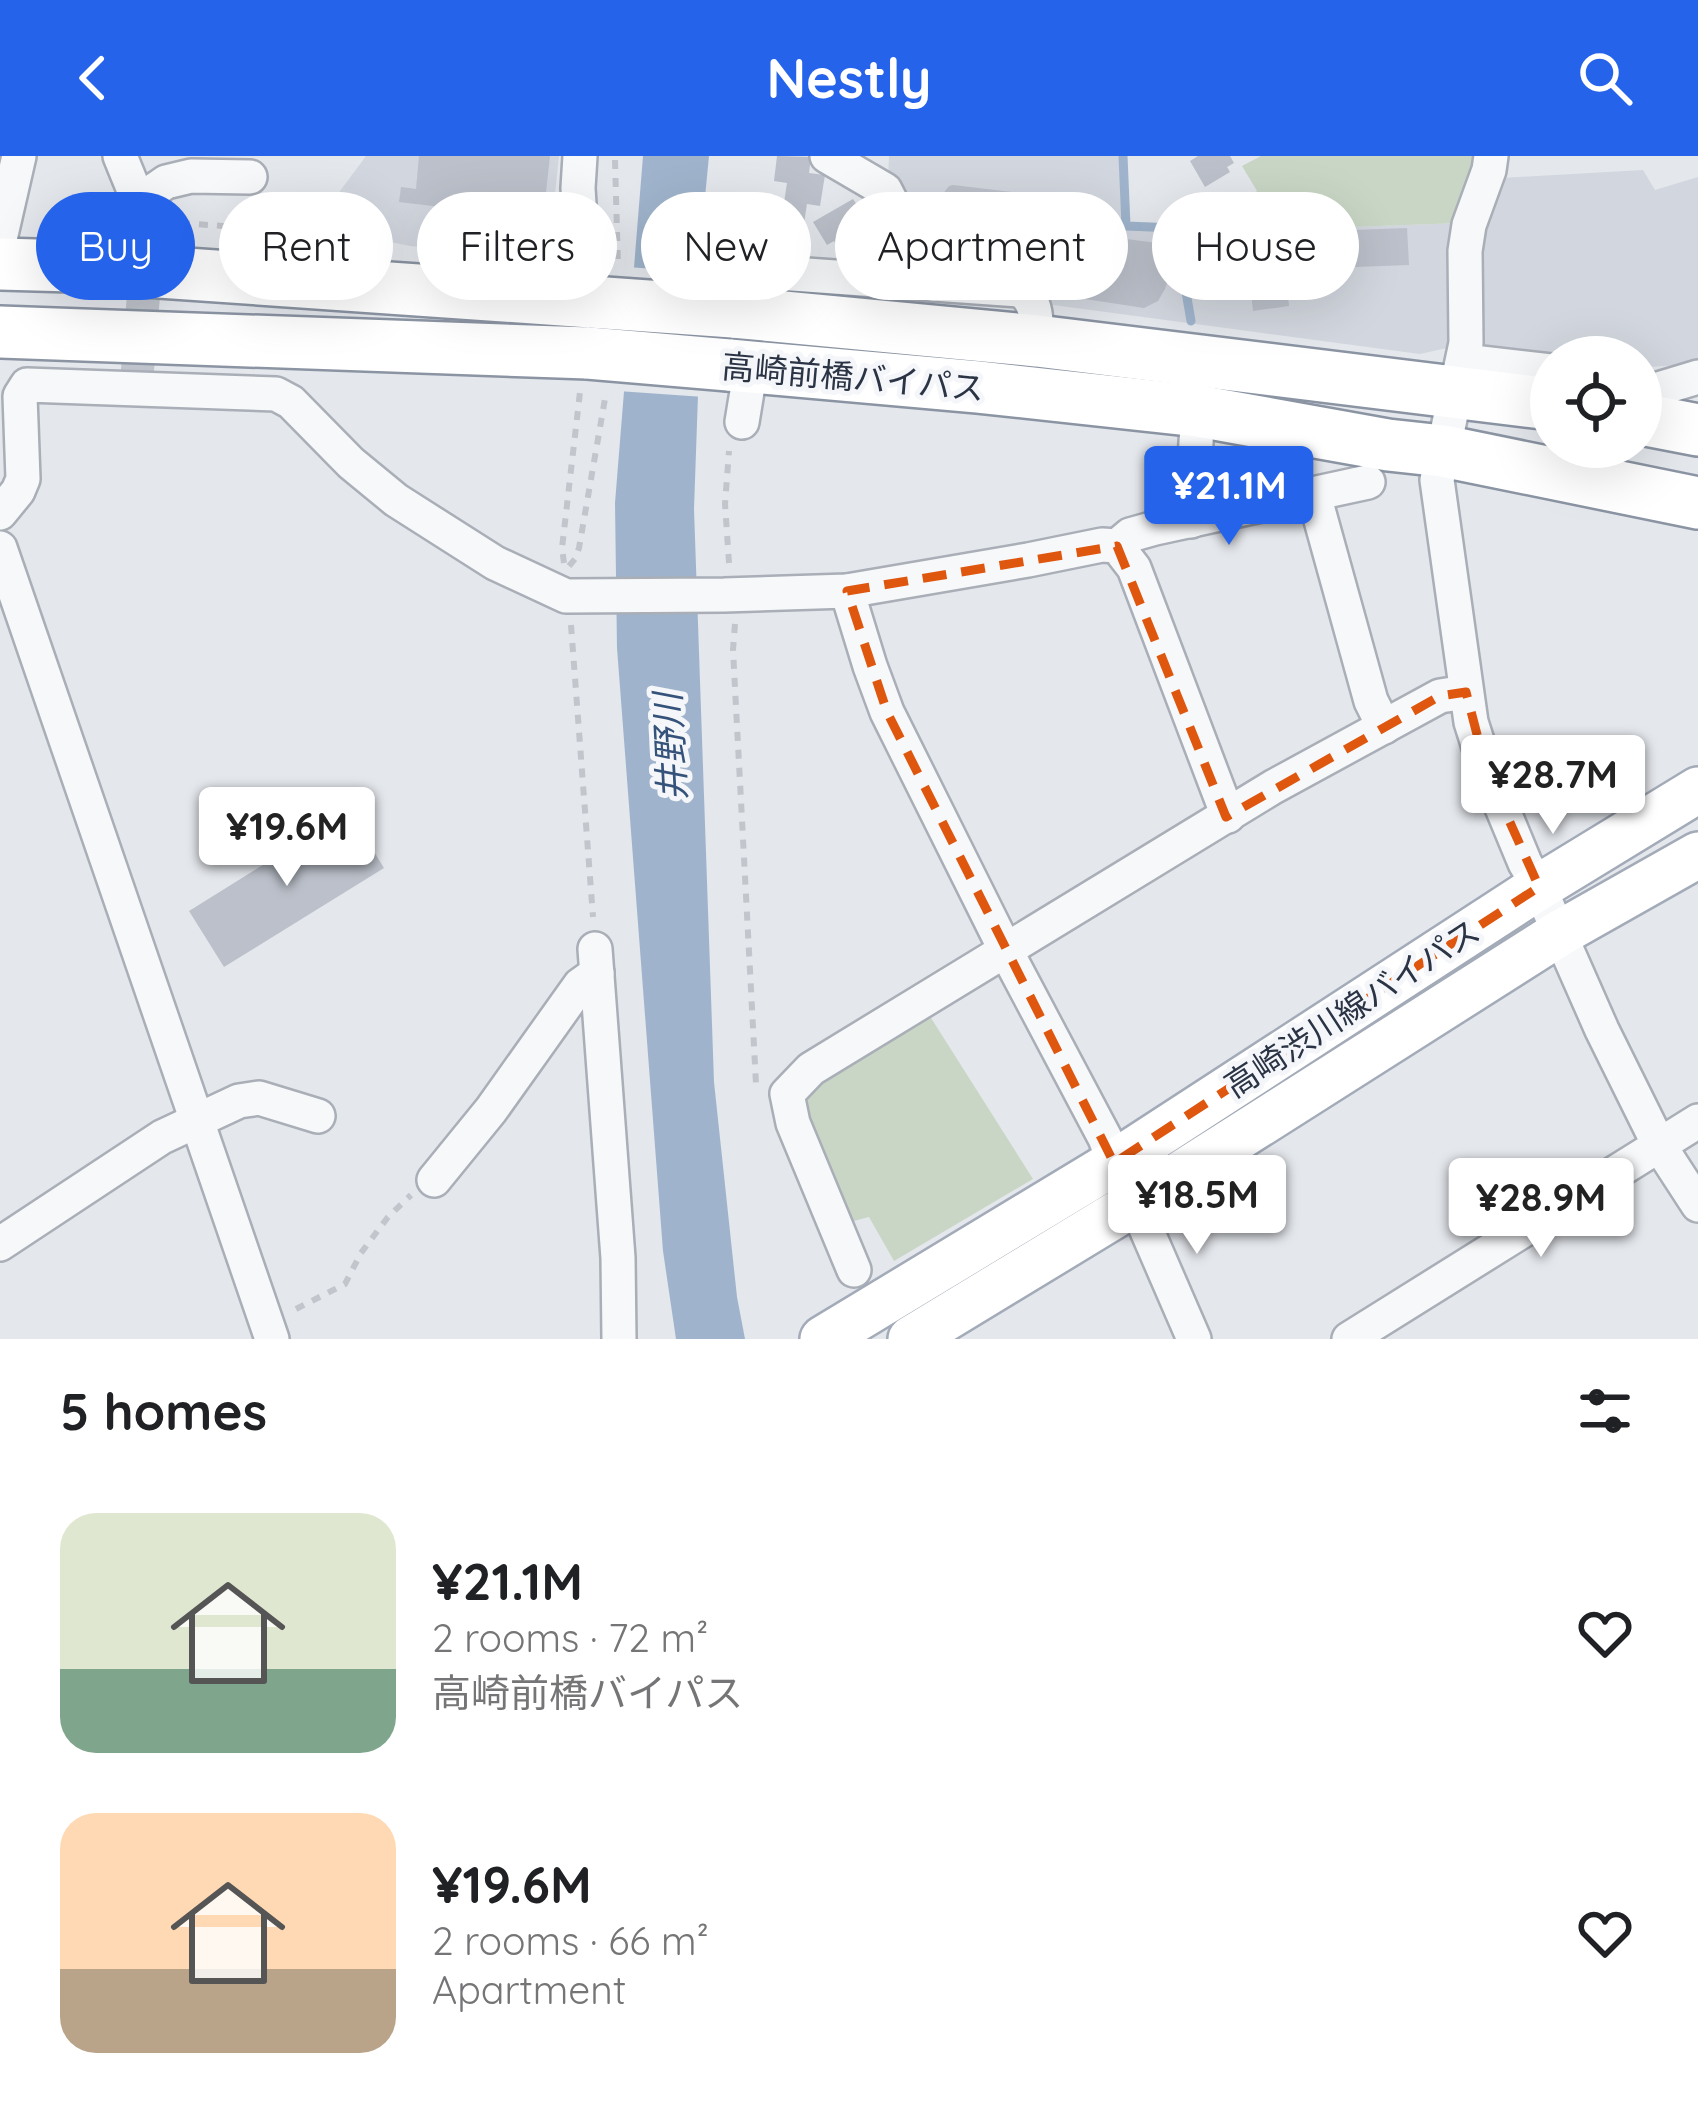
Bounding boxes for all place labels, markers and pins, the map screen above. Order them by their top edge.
pin: ¥21.1M [1131,446,1327,548]
pin: ¥28.7M [1455,735,1651,837]
pin: ¥19.6M [189,787,385,889]
pin: ¥18.5M [1099,1155,1295,1257]
pin: ¥28.9M [1443,1158,1639,1260]

